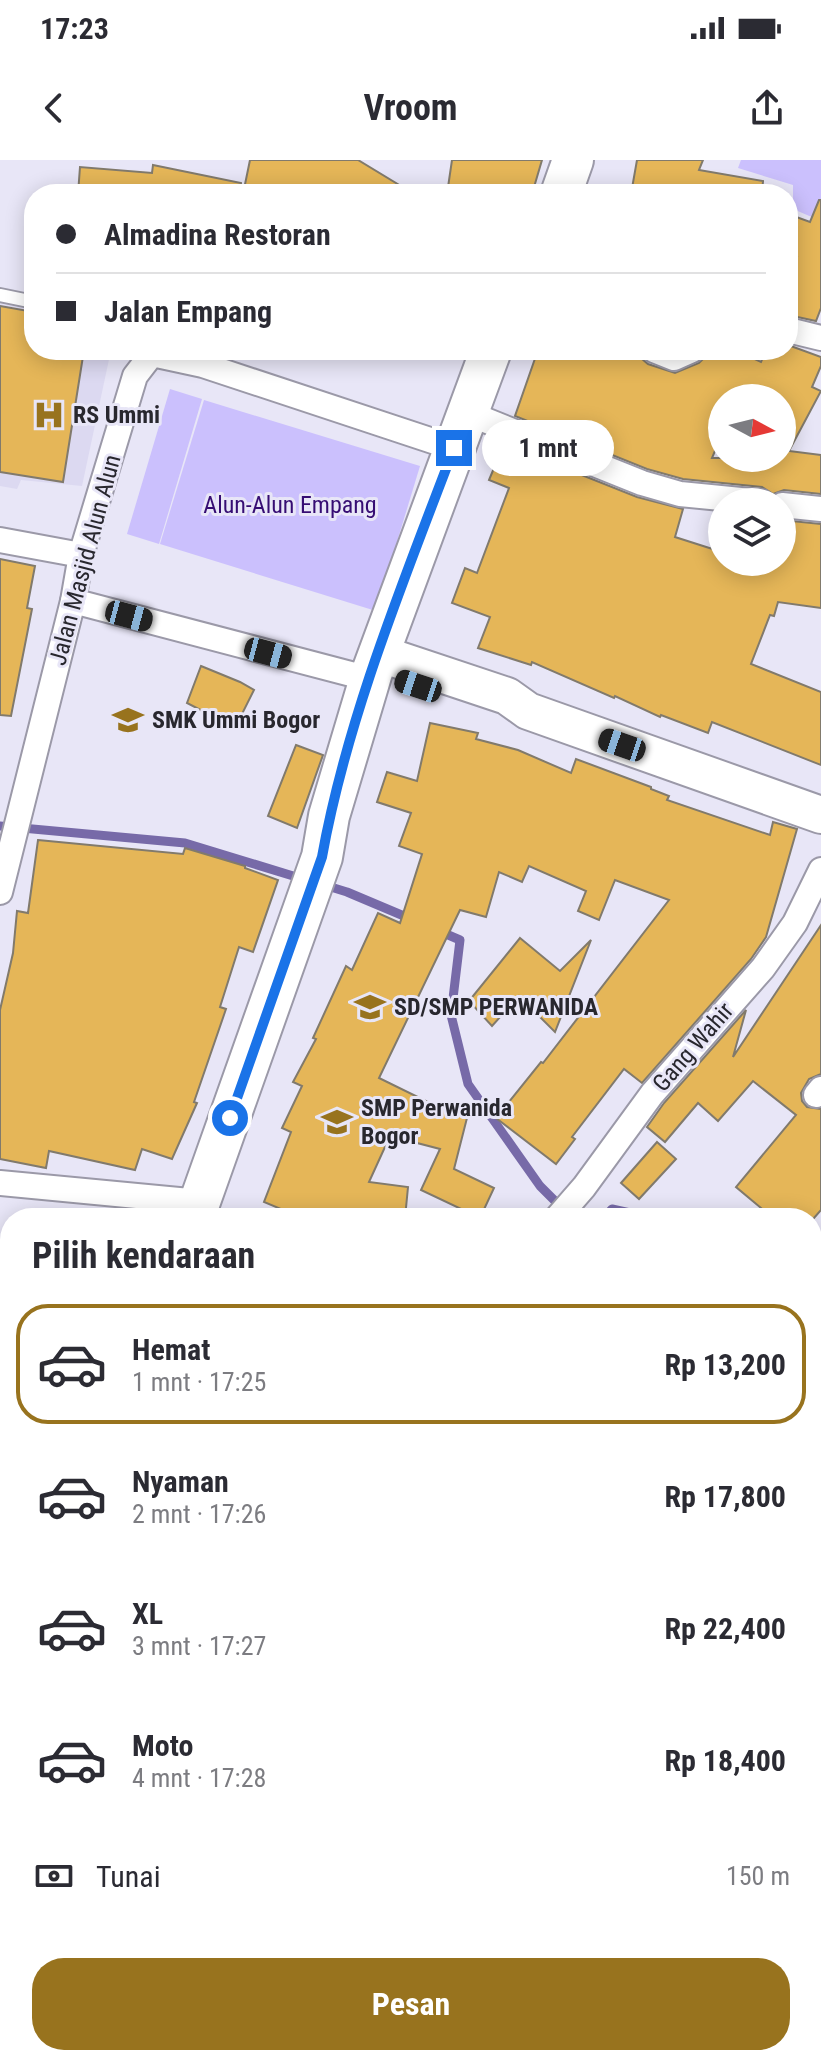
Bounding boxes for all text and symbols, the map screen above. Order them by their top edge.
text: 17:23 [40,11,109,46]
icon: back [32,86,76,130]
icon: share [745,86,789,130]
text: Vroom [363,87,458,129]
text: Almadina Restoran [104,217,331,252]
text: Jalan Empang [104,294,272,329]
north arrow [708,384,796,472]
map controls [708,384,796,576]
hospital icon: RS Ummi [32,398,66,432]
place label: RS Ummi [73,401,160,429]
callout: 1 mnt [482,420,614,476]
route end [436,430,472,466]
text: 1 mnt [518,433,578,463]
street label: Jalan Masjid Alun Alun [43,452,127,668]
button: layers [708,488,796,576]
park label: Alun-Alun Empang [203,491,377,519]
car [103,598,155,634]
car [242,635,294,671]
car [391,667,445,705]
school or university icon: SMK Ummi Bogor [111,703,145,737]
place label: SMK Ummi Bogor [152,706,320,734]
car [595,726,649,764]
school or university icon: SD/SMP PERWANIDA [353,990,387,1024]
place label: SD/SMP PERWANIDA [394,993,599,1021]
street label: Gang Wahir [647,997,739,1097]
place label: SMP Perwanida Bogor [361,1094,512,1150]
route start [212,1100,248,1136]
school or university icon: SMP Perwanida Bogor [320,1105,354,1139]
text: Pilih kendaraan [32,1235,255,1277]
icon: car [36,1328,108,1400]
text: Hemat [132,1332,210,1367]
text: Rp 13,200 [664,1347,786,1382]
text: 1 mnt · 17:25 [132,1367,266,1397]
icon: car [36,1460,108,1532]
text: Nyaman [132,1464,229,1499]
text: Rp 17,800 [664,1479,786,1514]
text: 2 mnt · 17:26 [132,1499,266,1529]
icon: car [36,1592,108,1664]
text: XL [132,1596,163,1631]
text: Rp 22,400 [664,1611,786,1646]
text: 3 mnt · 17:27 [132,1631,266,1661]
icon: car [36,1724,108,1796]
text: Moto [132,1728,193,1763]
text: Rp 18,400 [664,1743,786,1778]
text: 4 mnt · 17:28 [132,1763,266,1793]
icon: cash [32,1854,76,1898]
text: Tunai [96,1859,161,1894]
text: 150 m [726,1861,790,1891]
button: Pesan [32,1958,790,2050]

